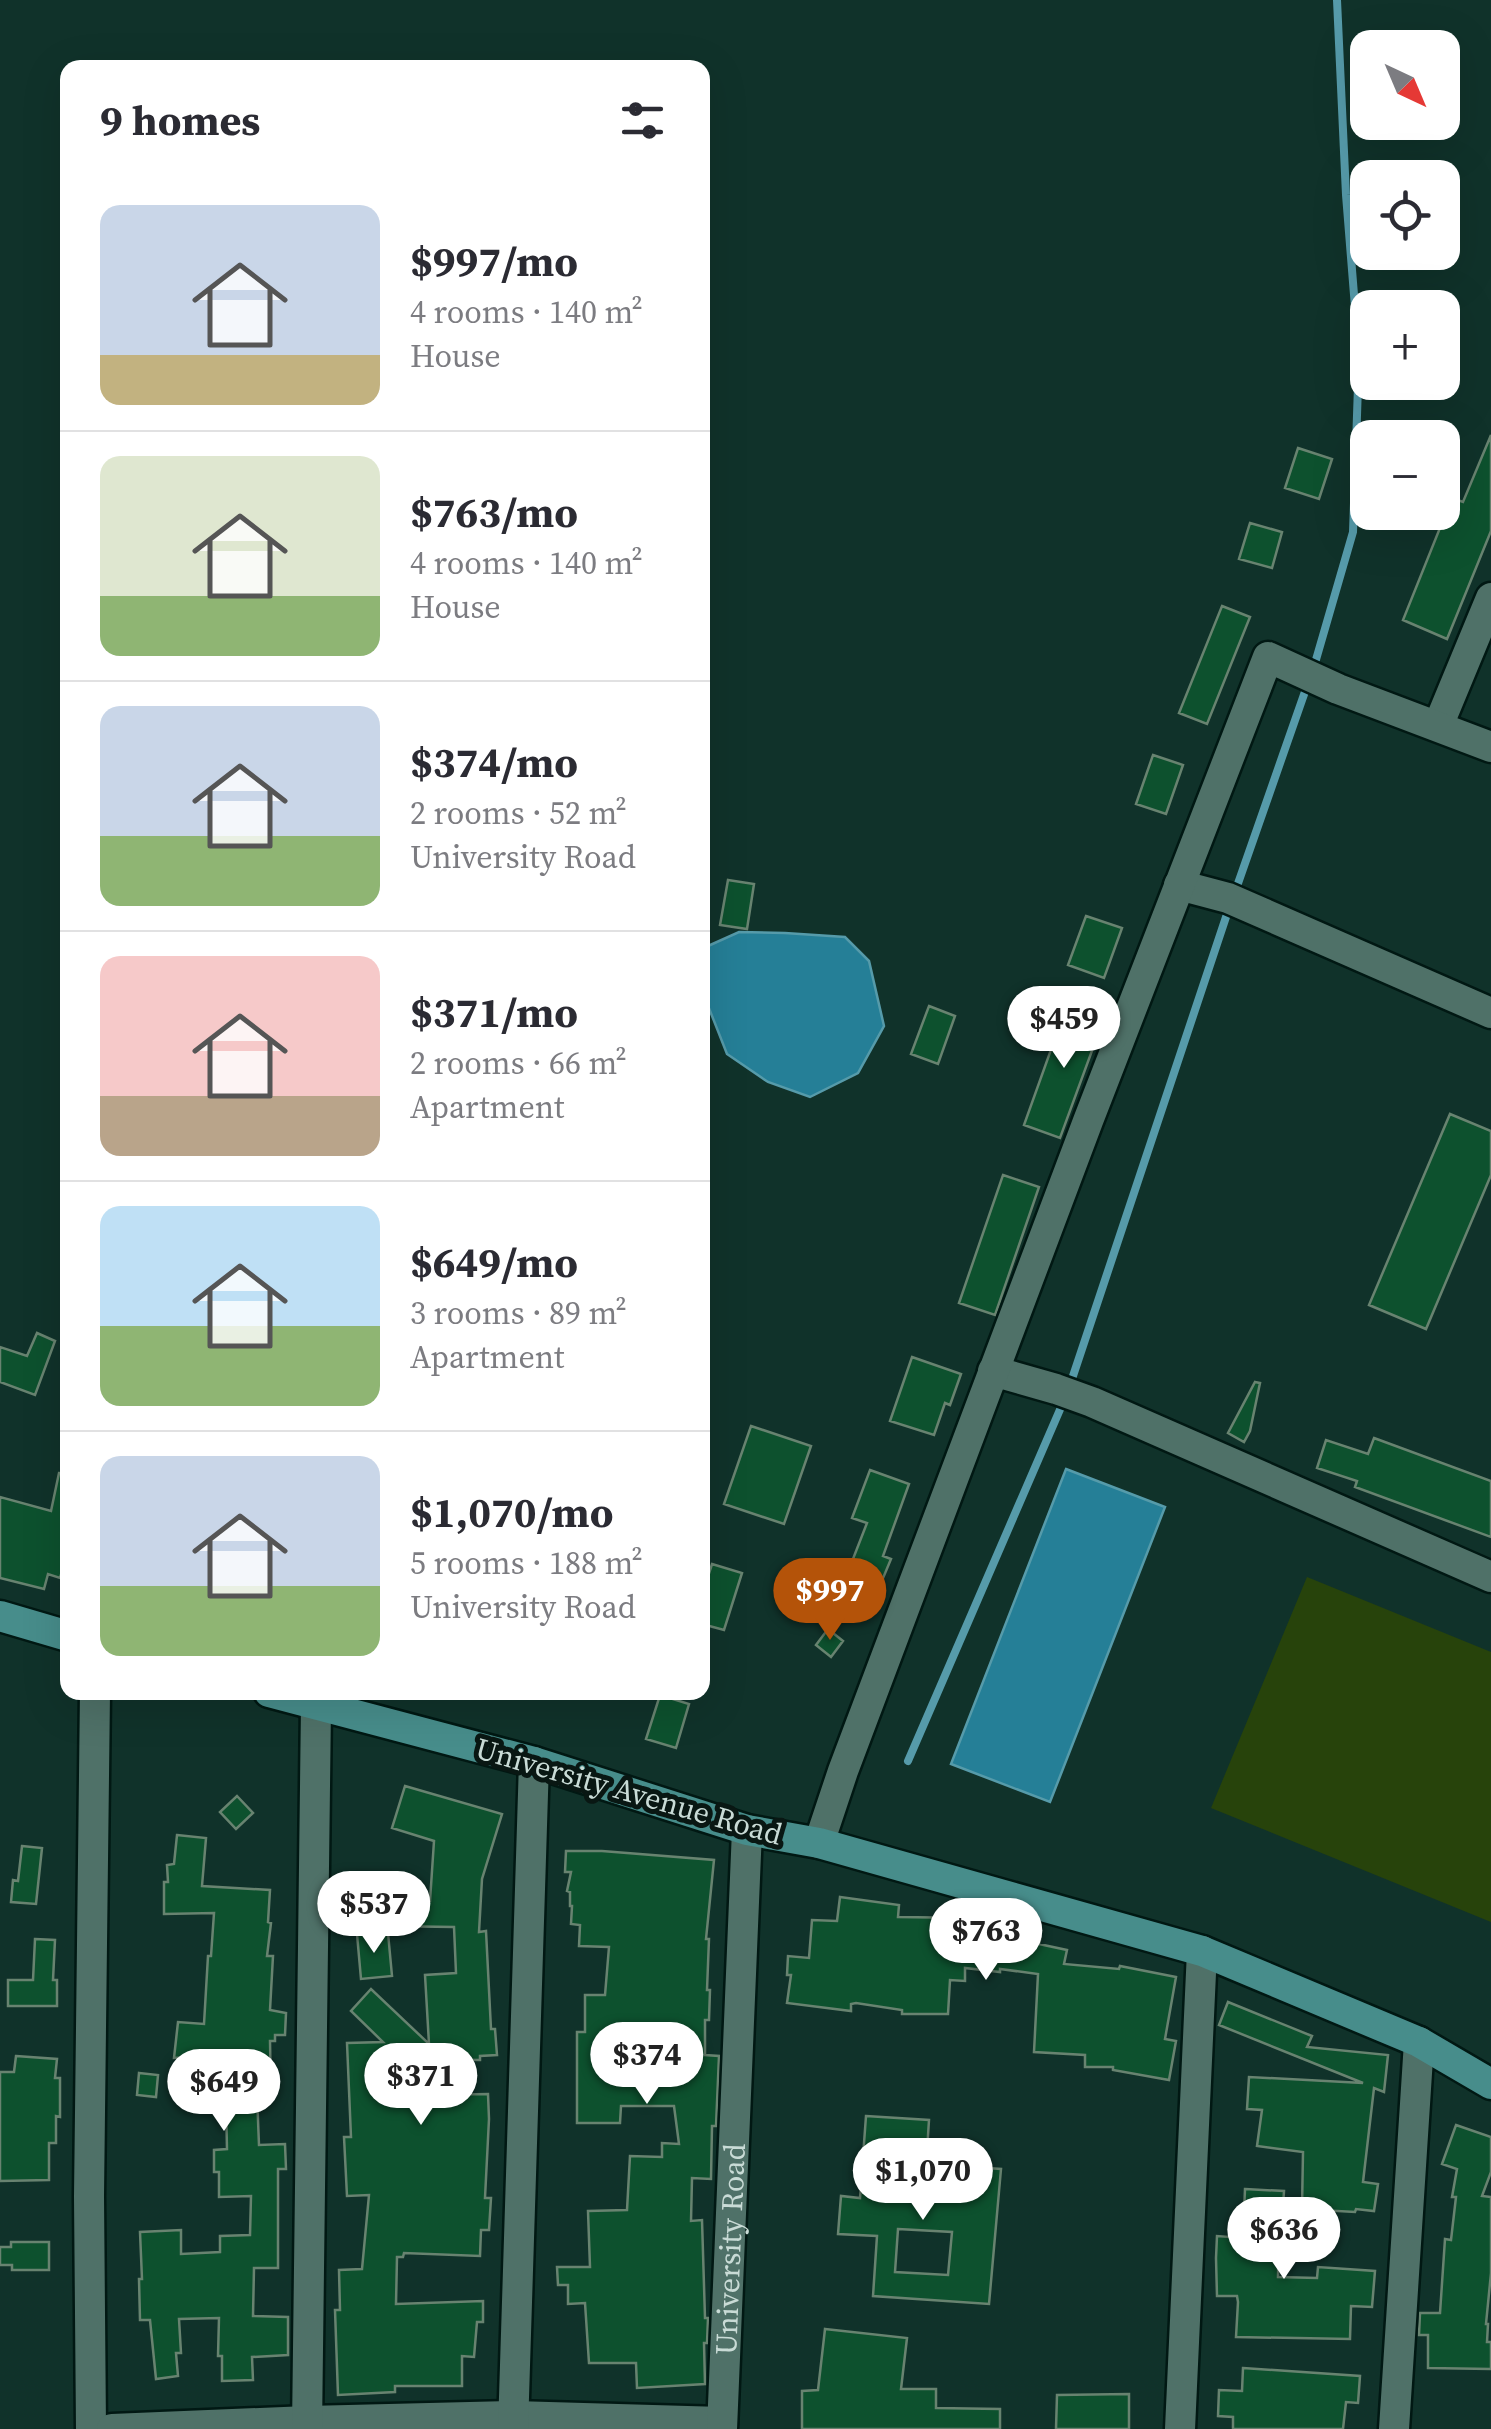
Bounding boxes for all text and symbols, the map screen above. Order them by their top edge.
north arrow [1350,30,1460,140]
map controls [1350,30,1460,530]
text: 9 homes [100,91,260,149]
icon: filters [615,93,670,148]
button: locate [1350,160,1460,270]
text: $997/mo [410,232,578,290]
icon: home [180,245,300,365]
text: 4 rooms · 140 m² [410,290,643,334]
button: + [1350,290,1460,400]
text: House [410,334,501,378]
button: − [1350,420,1460,530]
text: $763/mo [410,483,578,541]
icon: home [180,496,300,616]
text: 4 rooms · 140 m² [410,541,643,585]
text: House [410,585,501,629]
text: $374/mo [410,733,578,791]
icon: home [180,746,300,866]
text: 2 rooms · 52 m² [410,791,627,835]
text: University Road [410,835,636,879]
text: $371/mo [410,983,578,1041]
pin: $459 [1005,986,1123,1071]
icon: home [180,996,300,1116]
text: $459 [1029,996,1099,1040]
text: 2 rooms · 66 m² [410,1041,627,1085]
text: Apartment [410,1085,564,1129]
text: $649/mo [410,1233,578,1291]
icon: home [180,1246,300,1366]
text: 3 rooms · 89 m² [410,1291,627,1335]
text: Apartment [410,1335,564,1379]
text: $1,070/mo [410,1483,613,1541]
icon: home [180,1496,300,1616]
text: 5 rooms · 188 m² [410,1541,643,1585]
pin: $997 [771,1558,889,1643]
text: $997 [795,1568,865,1612]
text: University Road [410,1585,636,1629]
street label: University Avenue Road [471,1728,787,1854]
pin: $537 [315,1871,433,1956]
text: $537 [339,1881,409,1925]
pin: $763 [927,1898,1045,1983]
text: $763 [951,1908,1021,1952]
pin: $374 [588,2022,706,2107]
text: $374 [612,2032,682,2076]
pin: $371 [362,2043,480,2128]
pin: $649 [165,2049,283,2134]
text: $371 [386,2053,456,2097]
text: $649 [189,2059,259,2103]
pin: $1,070 [842,2138,1004,2223]
street label: University Road [705,2142,754,2356]
text: $1,070 [875,2148,971,2192]
pin: $636 [1225,2197,1343,2282]
text: $636 [1249,2207,1319,2251]

